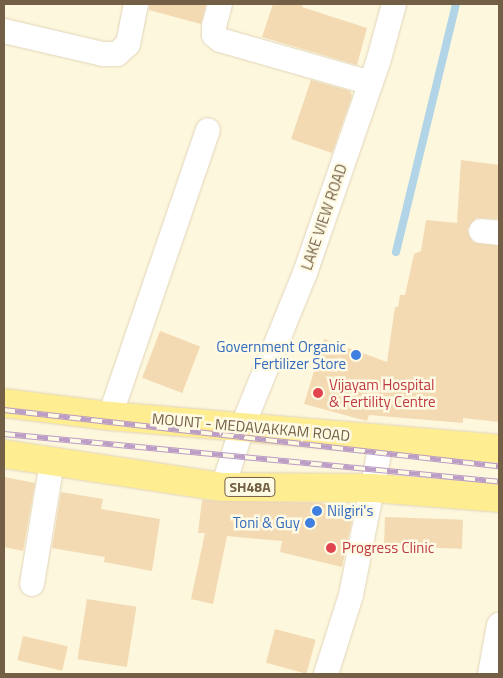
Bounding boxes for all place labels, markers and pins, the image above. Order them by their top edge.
place label: Government Organic Fertilizer Store [216,337,346,372]
marker: Government Organic Fertilizer Store [350,349,362,361]
place label: Vijayam Hospital & Fertility Centre [329,375,436,410]
marker: Vijayam Hospital & Fertility Centre [311,386,325,400]
place label: Nilgiri's [327,502,373,520]
marker: Nilgiri's [311,505,323,517]
place label: Toni & Guy [233,514,300,532]
marker: Toni & Guy [304,517,316,529]
place label: Progress Clinic [342,539,434,557]
marker: Progress Clinic [324,541,338,555]

